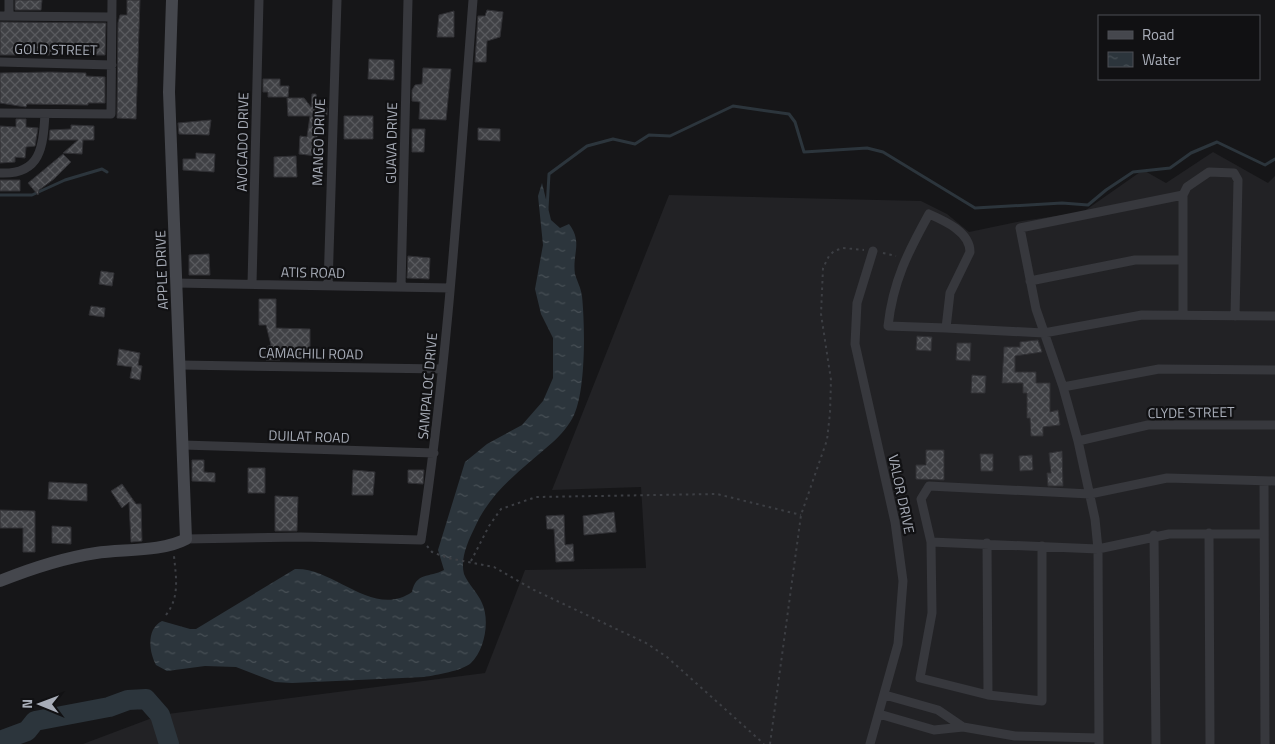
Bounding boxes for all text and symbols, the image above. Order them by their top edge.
legend [1098,15,1260,80]
text: Road [1142,23,1174,46]
street label: GOLD STREET [14,38,98,60]
text: Water [1142,48,1181,71]
street label: AVOCADO DRIVE [231,92,253,192]
street label: MANGO DRIVE [306,98,330,186]
street label: GUAVA DRIVE [380,102,402,184]
street label: APPLE DRIVE [149,230,173,310]
street label: ATIS ROAD [281,261,345,283]
street label: SAMPALOC DRIVE [412,331,442,440]
street label: CAMACHILI ROAD [258,342,364,364]
street label: CLYDE STREET [1147,401,1235,423]
street label: DUILAT ROAD [268,424,350,448]
street label: VALOR DRIVE [883,452,921,536]
north arrow [15,679,65,729]
text: N [16,699,37,709]

